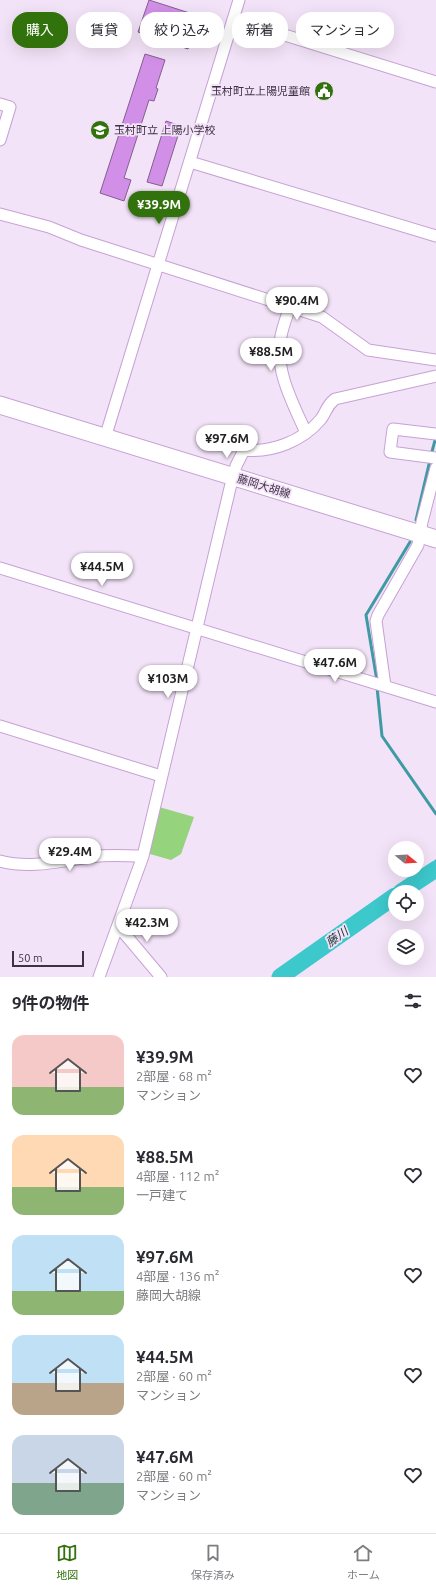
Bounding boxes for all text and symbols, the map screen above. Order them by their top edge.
chip: 購入 [12,12,68,48]
chip: 賃貸 [76,12,132,48]
chip: 絞り込み [140,12,224,48]
chip: 新着 [232,12,288,48]
chip: マンション [296,12,394,48]
public building icon: 玉村町立上陽児童館 [313,80,335,102]
place label: 玉村町立上陽児童館 [211,85,310,97]
school or university icon: 玉村町立 上陽小学校 [89,119,111,141]
place label: 玉村町立 上陽小学校 [114,124,216,136]
pin: ¥39.9M [126,191,192,225]
text: ¥39.9M [137,197,181,211]
pin: ¥90.4M [264,287,330,321]
text: ¥90.4M [275,293,319,307]
pin: ¥88.5M [238,338,304,372]
text: ¥88.5M [249,344,293,358]
pin: ¥97.6M [194,425,260,459]
text: ¥97.6M [205,431,249,445]
street label: 藤岡大胡線 [236,472,292,500]
pin: ¥44.5M [69,553,135,587]
text: ¥44.5M [80,559,124,573]
pin: ¥47.6M [302,649,368,683]
text: ¥47.6M [313,655,357,669]
pin: ¥103M [140,665,196,699]
text: ¥103M [148,671,188,685]
pin: ¥29.4M [37,838,103,872]
north arrow [388,841,424,877]
map controls [388,841,424,965]
text: ¥29.4M [48,844,92,858]
button: locate [388,885,424,921]
pin: ¥42.3M [114,909,180,943]
text: ¥42.3M [125,915,169,929]
water label: 藤川 [323,923,352,949]
button: layers [388,929,424,965]
scale bar [12,949,84,968]
text: 50 m [18,952,42,964]
icon: filters [402,990,424,1012]
text: 9件の物件 [12,993,90,1012]
text: ¥39.9M [136,1047,194,1066]
icon: home [44,1051,92,1099]
icon: heart [402,1064,424,1086]
text: 2部屋 · 68 m² [136,1069,212,1083]
text: マンション [136,1088,201,1102]
text: ¥88.5M [136,1147,194,1166]
icon: home [44,1151,92,1199]
icon: heart [402,1164,424,1186]
text: 4部屋 · 112 m² [136,1169,219,1183]
text: 一戸建て [136,1188,188,1202]
text: ¥97.6M [136,1247,194,1266]
icon: home [44,1251,92,1299]
icon: heart [402,1264,424,1286]
text: 4部屋 · 136 m² [136,1269,219,1283]
text: 藤岡大胡線 [136,1288,201,1302]
text: ¥44.5M [136,1347,194,1366]
icon: home [44,1351,92,1399]
icon: heart [402,1364,424,1386]
text: 2部屋 · 60 m² [136,1369,212,1383]
text: マンション [136,1388,201,1402]
text: ¥47.6M [136,1447,194,1466]
icon: home [44,1451,92,1499]
icon: heart [402,1464,424,1486]
text: 2部屋 · 60 m² [136,1469,212,1483]
text: マンション [136,1488,201,1502]
tab: 地図 [56,1542,78,1582]
tab: 保存済み [191,1542,235,1582]
tab: ホーム [347,1542,380,1582]

